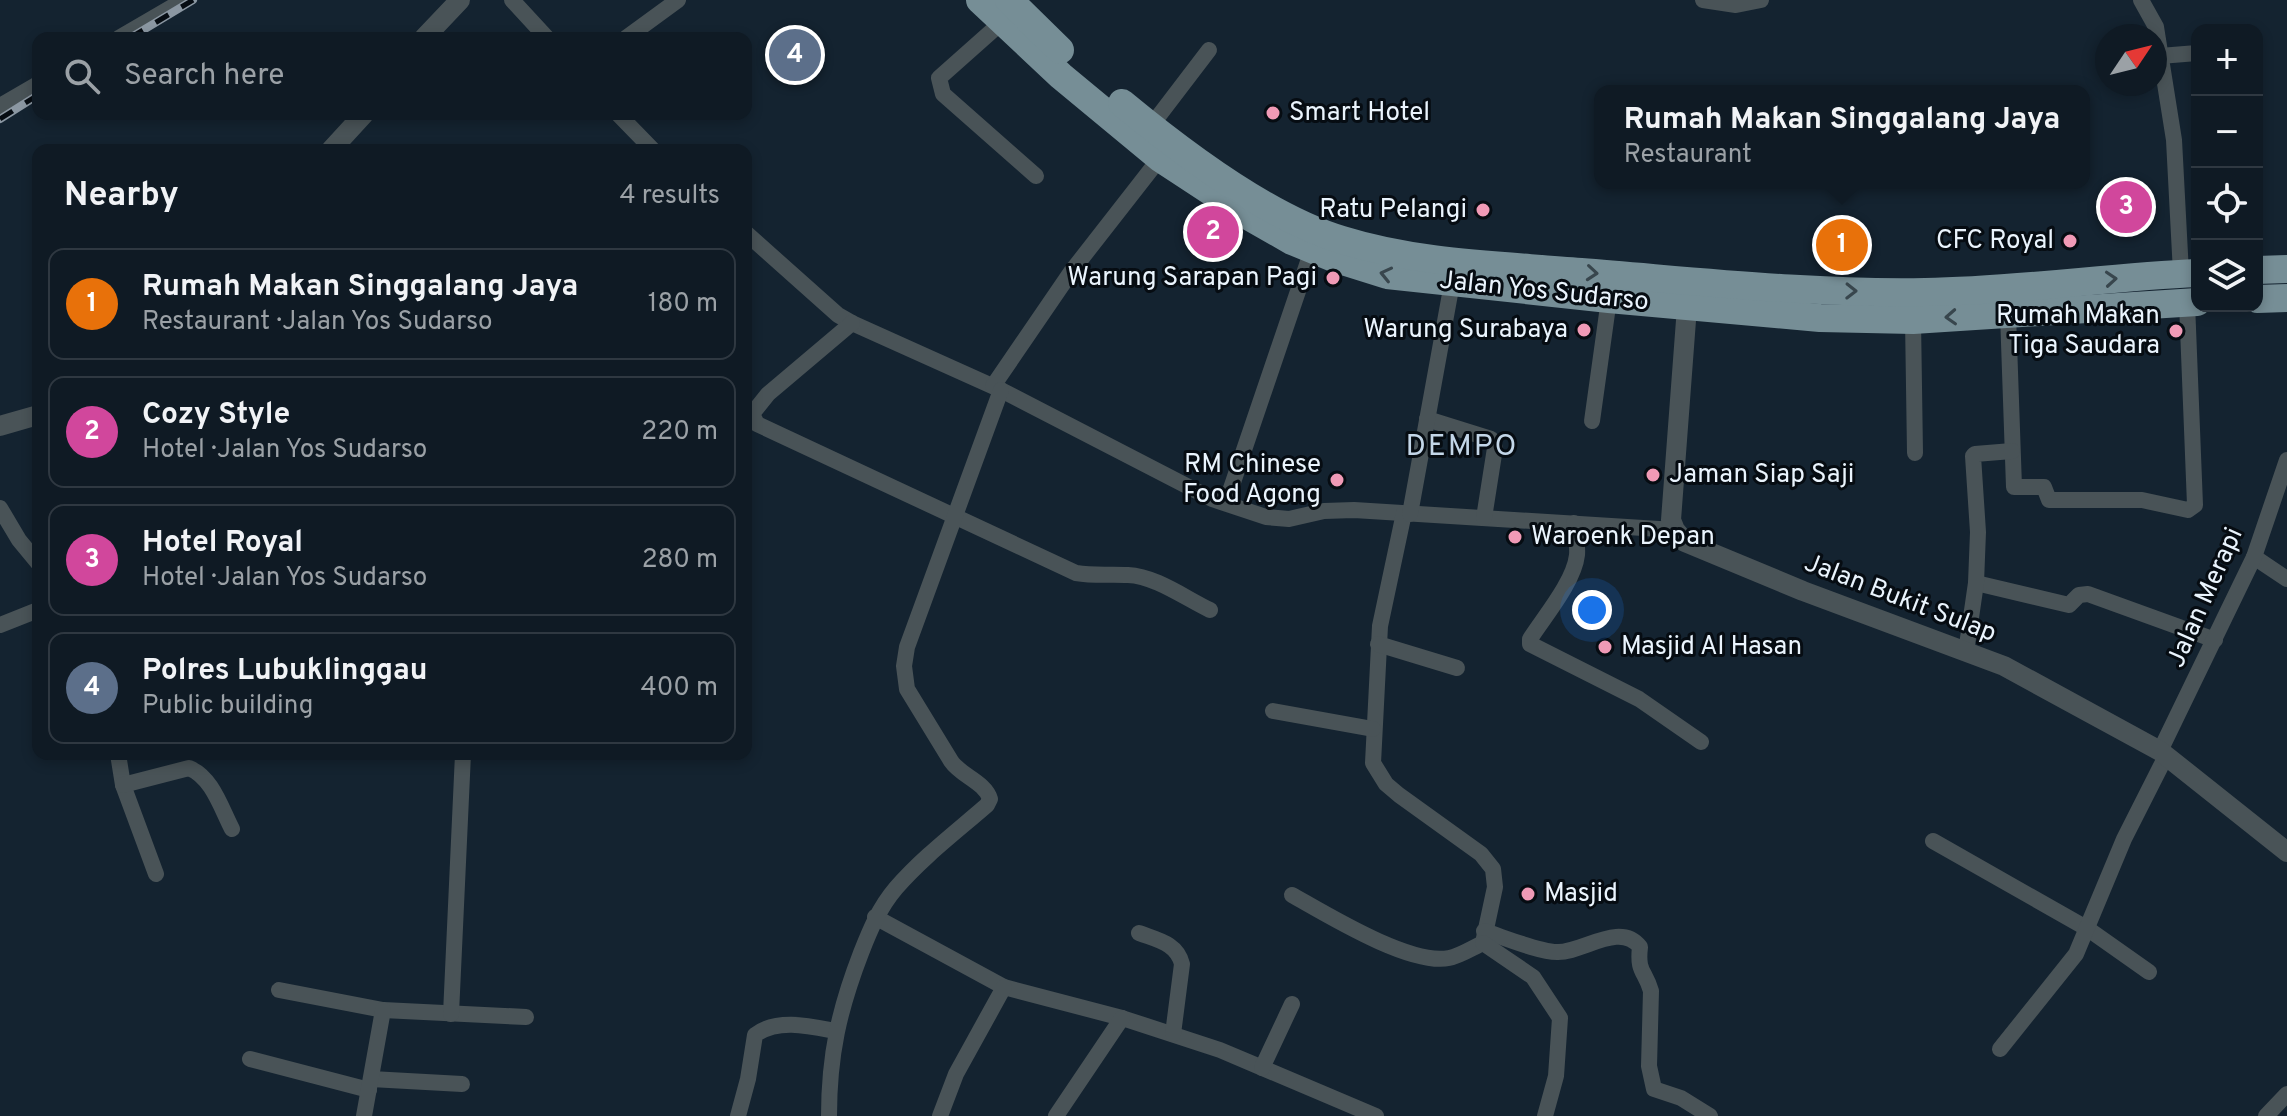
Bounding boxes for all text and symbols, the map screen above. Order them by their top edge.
north arrow [2095,24,2167,96]
map controls [2191,24,2263,312]
button: + [2191,24,2263,96]
pin: 4 [769,25,821,85]
search box [32,32,752,120]
icon: search [60,54,104,98]
text: Search here [124,58,284,95]
popup [1594,85,2090,189]
button: − [2191,96,2263,168]
place label: Smart Hotel [1289,97,1430,130]
text: Rumah Makan Singgalang Jaya [1624,102,2060,139]
marker: Smart Hotel [1264,104,1282,122]
text: Restaurant [1624,139,1752,172]
button: locate [2191,168,2263,240]
text: Nearby [64,175,179,218]
pin: 3 [2100,177,2152,237]
text: 4 results [619,180,720,213]
place label: Ratu Pelangi [1319,194,1467,227]
marker: Ratu Pelangi [1474,201,1492,219]
pin: 2 [1187,202,1239,262]
pin: 1 [1816,215,1868,275]
place label: CFC Royal [1936,225,2054,258]
marker: CFC Royal [2061,232,2079,250]
button: layers [2191,240,2263,312]
place label: Warung Sarapan Pagi [1067,262,1317,295]
one-way arrow [1586,264,1599,281]
street label: Jalan Yos Sudarso [1438,265,1650,319]
one-way arrow [1380,266,1393,283]
text: Rumah Makan Singgalang Jaya [142,269,578,306]
marker: Warung Sarapan Pagi [1324,269,1342,287]
one-way arrow [2105,271,2118,288]
one-way arrow [1845,282,1858,300]
text: 1 [87,288,97,321]
text: 180 m [648,288,718,321]
place label: Rumah Makan Tiga Saudara [1996,300,2160,363]
text: Restaurant · Jalan Yos Sudarso [142,306,492,339]
one-way arrow [1944,308,1957,325]
place label: Warung Surabaya [1363,314,1568,347]
marker: Warung Surabaya [1575,321,1593,339]
marker: Rumah Makan Tiga Saudara [2167,322,2185,340]
text: Cozy Style [142,397,290,434]
text: 2 [84,416,100,449]
text: 220 m [641,416,718,449]
district label: DEMPO [1406,429,1518,466]
text: Hotel · Jalan Yos Sudarso [142,434,427,467]
place label: RM Chinese Food Agong [1183,449,1321,512]
place label: Jaman Siap Saji [1669,459,1854,492]
marker: Jaman Siap Saji [1644,466,1662,484]
marker: RM Chinese Food Agong [1328,471,1346,489]
place label: Waroenk Depan [1531,521,1715,554]
street label: Jalan Merapi [2161,523,2251,673]
text: Hotel Royal [142,525,303,562]
marker: Waroenk Depan [1506,528,1524,546]
text: 3 [84,544,100,577]
text: 280 m [642,544,718,577]
street label: Jalan Bukit Sulap [1799,547,2001,651]
text: Hotel · Jalan Yos Sudarso [142,562,427,595]
your location [1572,590,1612,630]
place label: Masjid Al Hasan [1621,631,1802,664]
marker: Masjid Al Hasan [1596,638,1614,656]
text: Polres Lubuklinggau [142,653,428,690]
text: 4 [84,672,100,705]
text: 400 m [641,672,718,705]
text: Public building [142,690,313,723]
place label: Masjid [1544,878,1618,911]
marker: Masjid [1519,885,1537,903]

